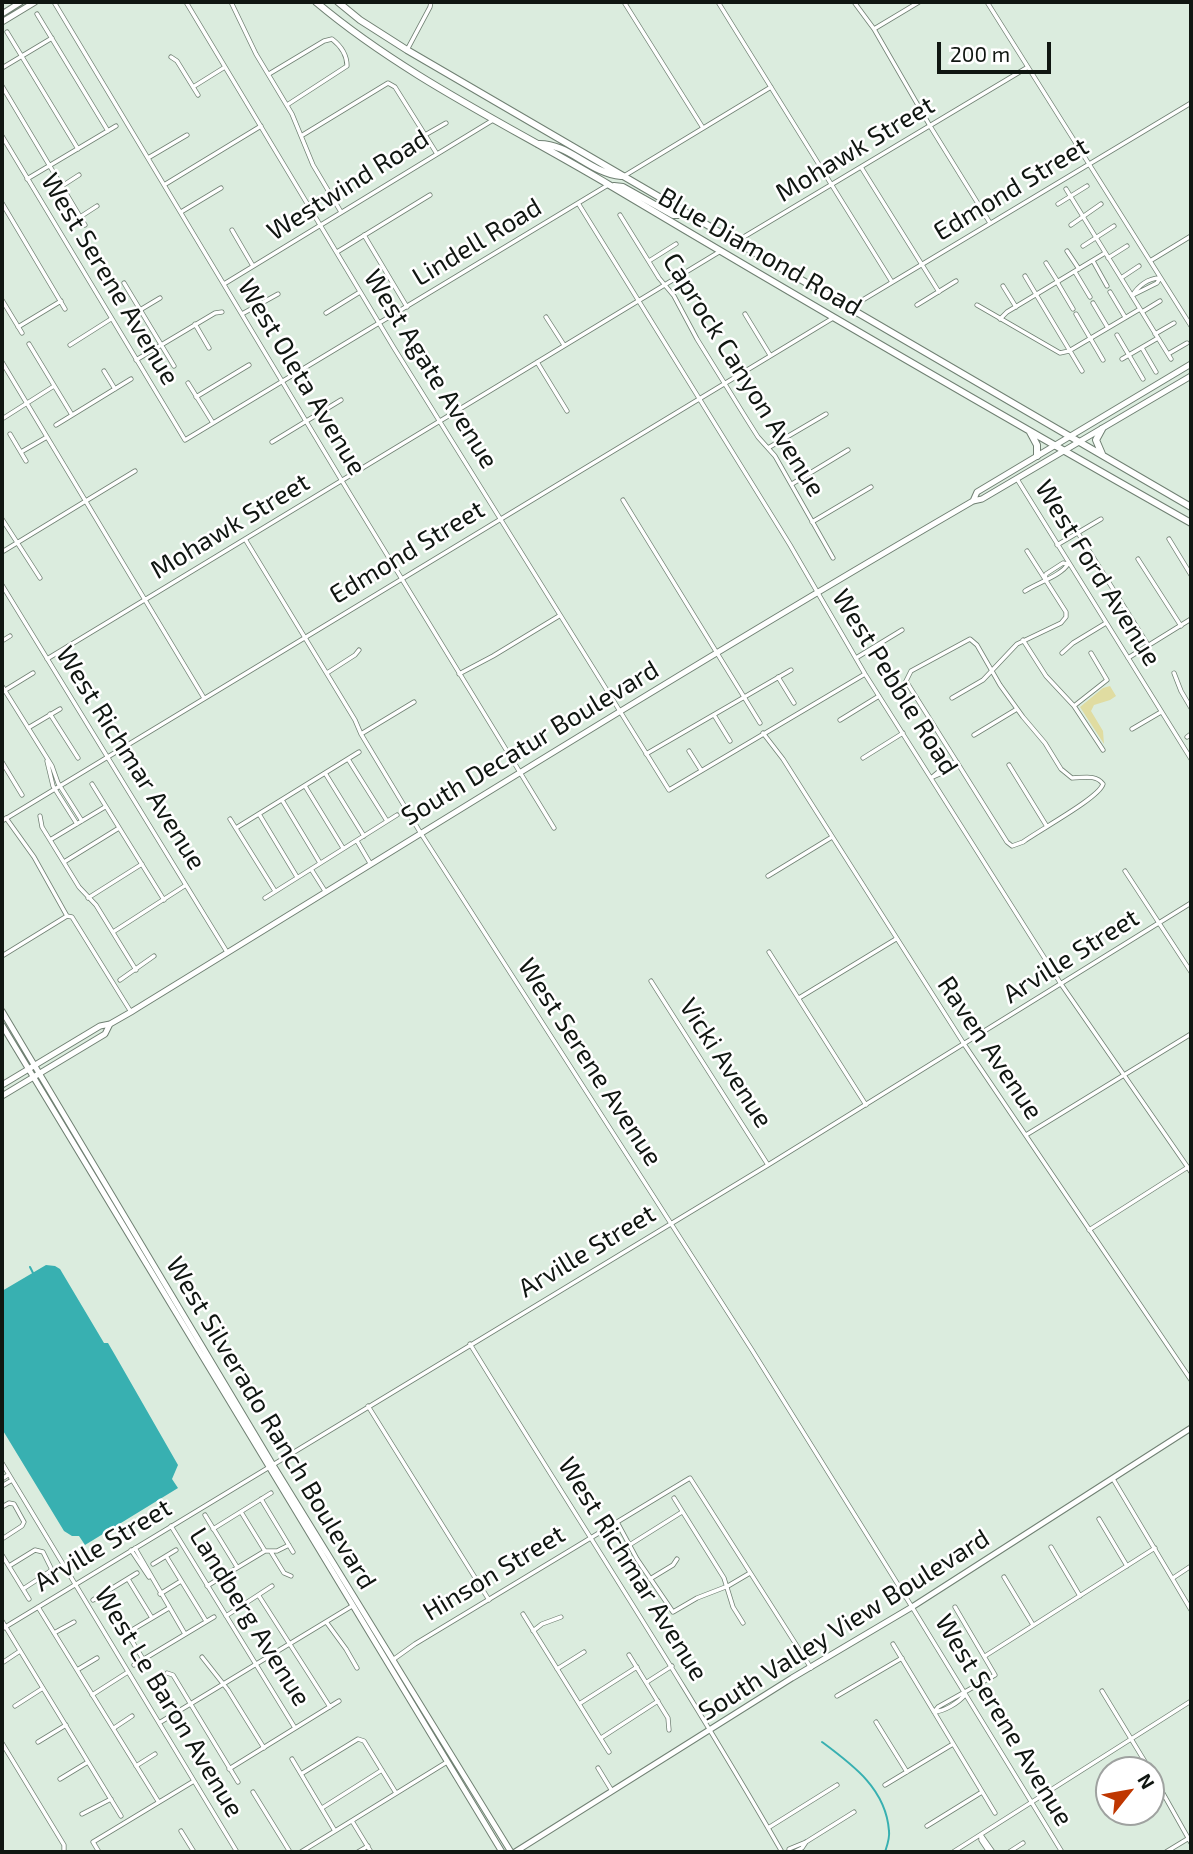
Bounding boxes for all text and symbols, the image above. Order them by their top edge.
scale bar [941,28,1055,72]
text: 200 m [950,41,1010,66]
street label: Mohawk Street [770,89,940,209]
street label: Westwind Road [261,123,435,247]
street label: Edmond Street [928,131,1094,247]
street label: West Serene Avenue [34,167,186,391]
street label: Blue Diamond Road [653,181,867,323]
street label: Lindell Road [407,191,547,293]
street label: Caprock Canyon Avenue [656,247,832,503]
street label: West Agate Avenue [357,264,505,474]
street label: West Oleta Avenue [231,273,373,481]
street label: Mohawk Street [145,466,315,586]
street label: West Ford Avenue [1028,474,1168,672]
street label: Edmond Street [324,494,490,610]
street label: West Pebble Road [825,583,965,781]
street label: West Richmar Avenue [49,640,213,876]
street label: South Decatur Boulevard [396,654,664,832]
street label: Arville Street [997,902,1145,1010]
street label: West Serene Avenue [511,952,669,1172]
street label: Raven Avenue [931,970,1049,1126]
street label: Vicki Avenue [673,993,779,1133]
street label: Arville Street [513,1198,661,1304]
street label: West Silverado Ranch Boulevard [159,1251,383,1595]
street label: West Richmar Avenue [551,1451,715,1687]
street label: Arville Street [29,1492,177,1598]
street label: Hinson Street [417,1518,571,1628]
street label: Landberg Avenue [183,1522,317,1712]
street label: South Valley View Boulevard [693,1522,995,1728]
street label: West Le Baron Avenue [88,1581,250,1823]
street label: West Serene Avenue [928,1608,1080,1832]
north arrow [1095,1756,1165,1826]
text: N [1133,1769,1160,1793]

